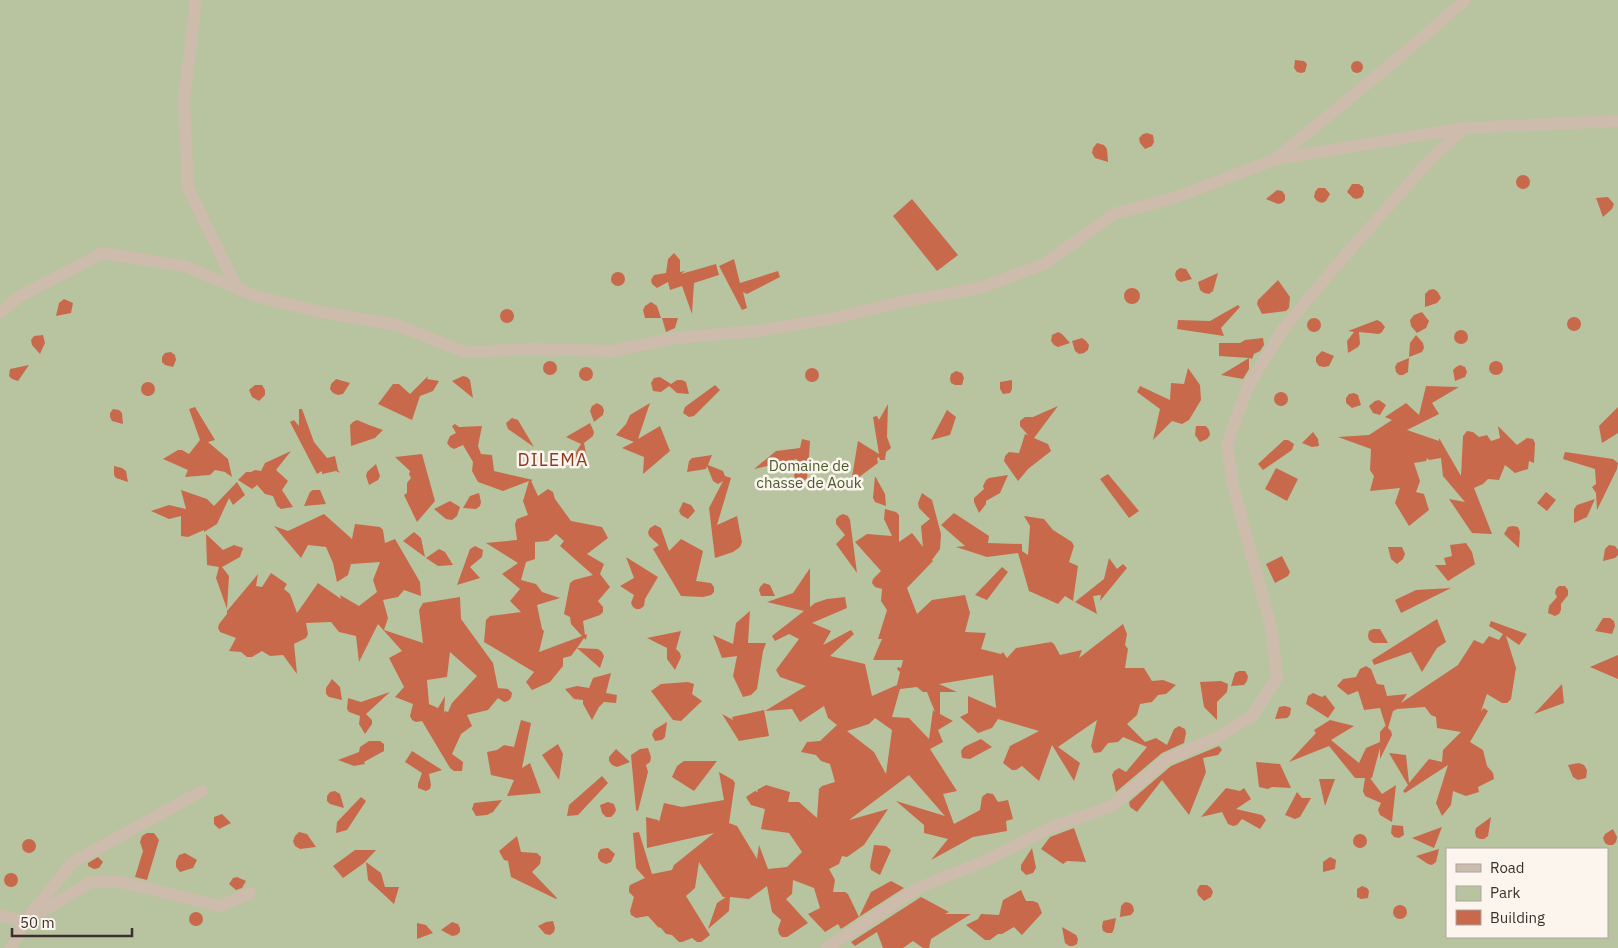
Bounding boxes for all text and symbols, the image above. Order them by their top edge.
district label: DILEMA [518,448,588,471]
park label: Domaine de chasse de Aouk [756,456,862,492]
legend [1446,848,1608,938]
text: Road [1490,858,1525,877]
text: Park [1490,883,1520,902]
scale bar [12,906,132,938]
text: Building [1490,908,1545,927]
text: 50 m [20,913,55,932]

